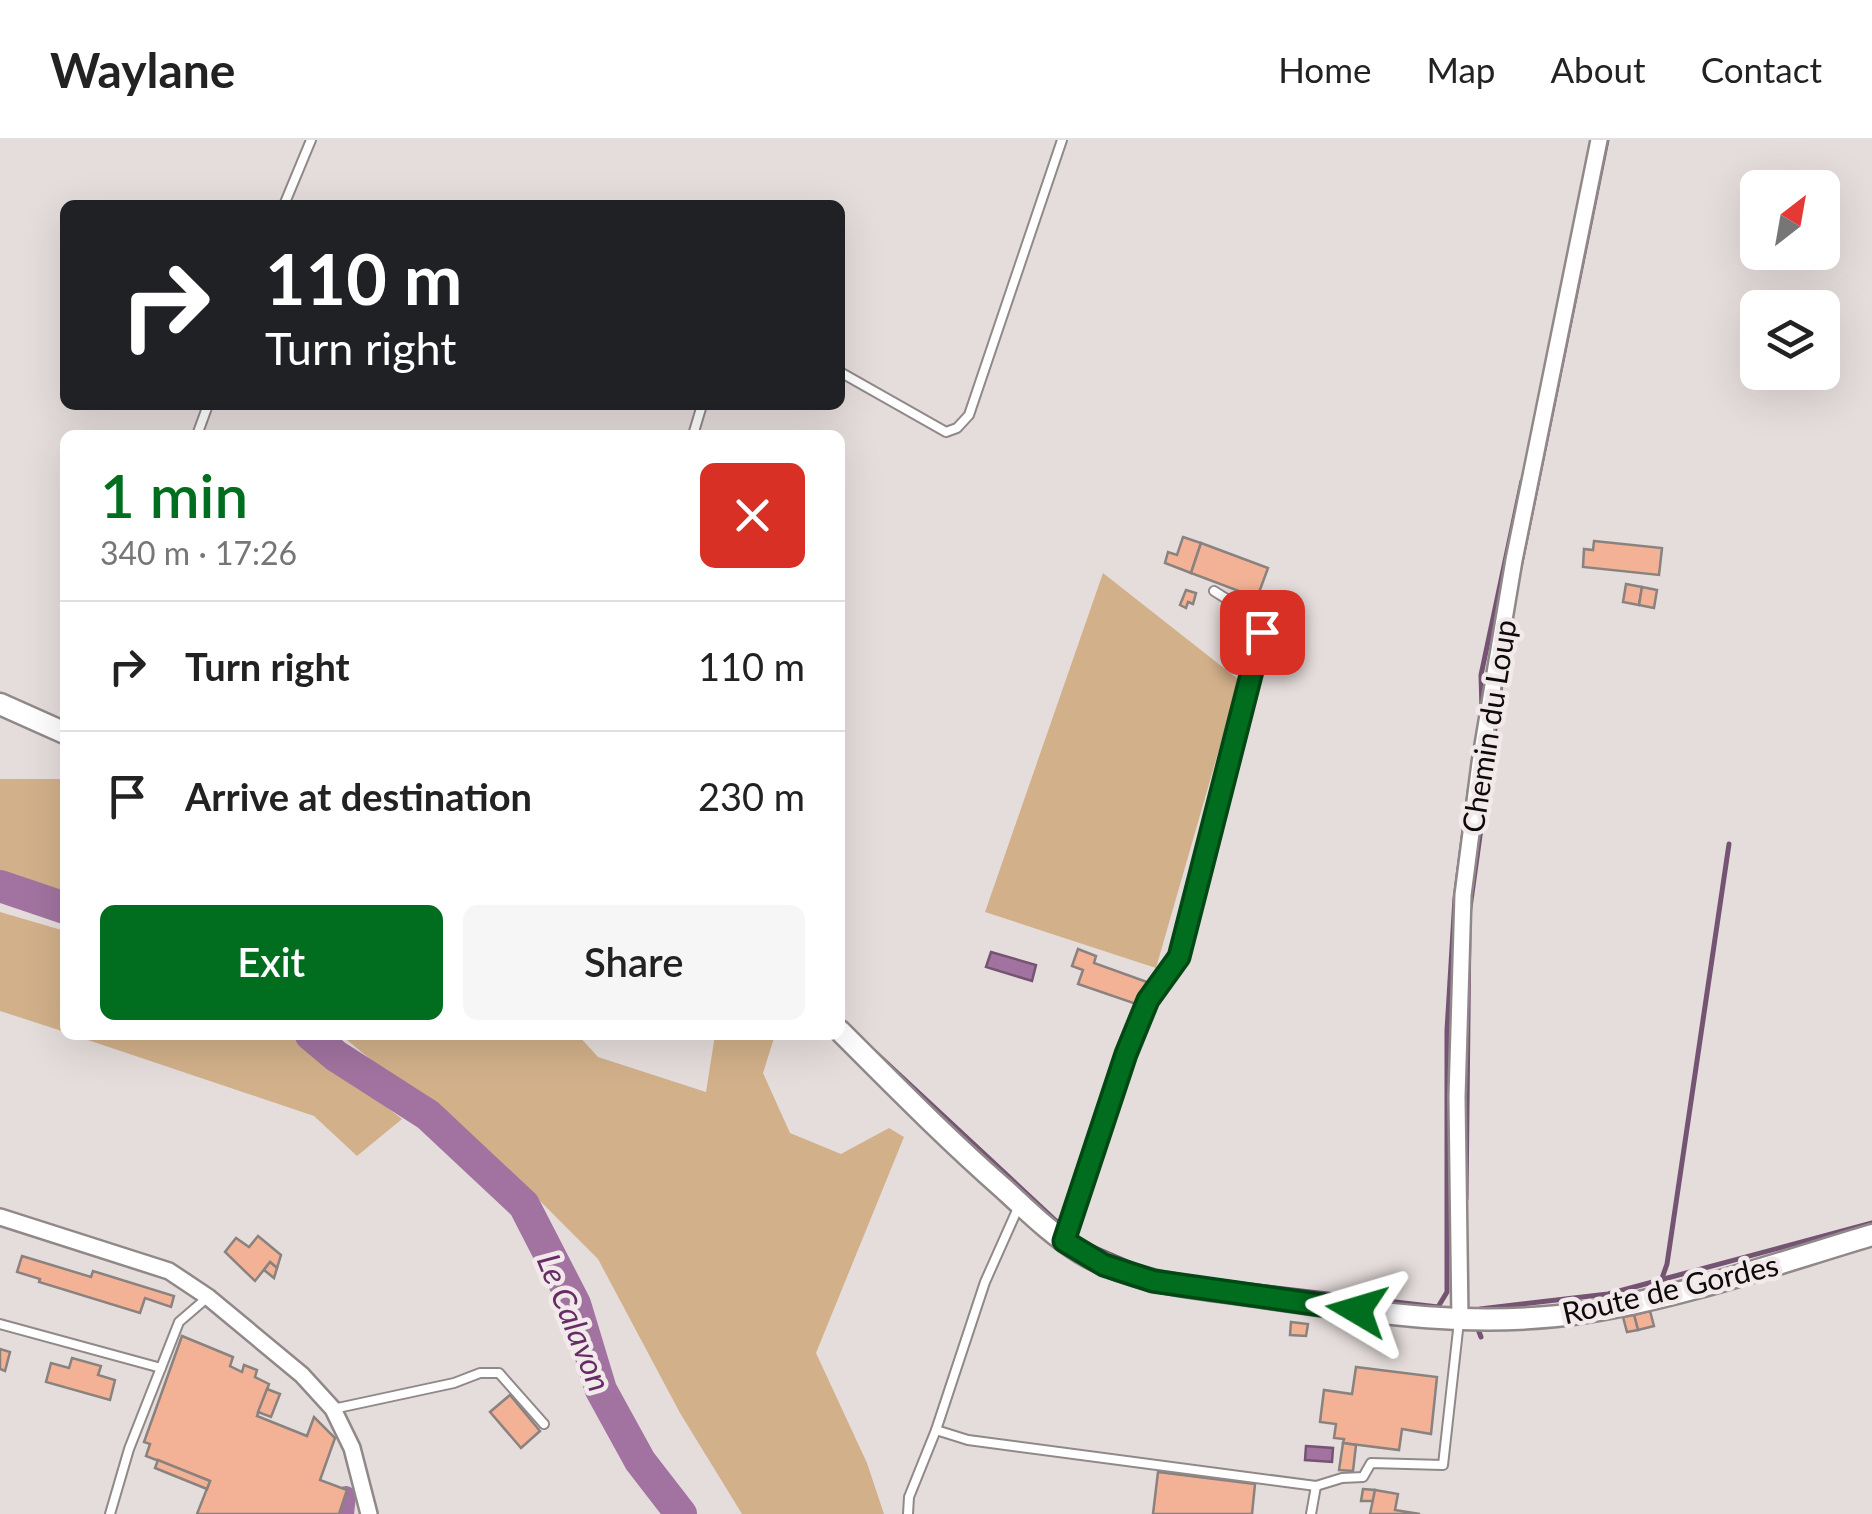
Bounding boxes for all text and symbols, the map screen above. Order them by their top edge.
text: Waylane [50,41,235,98]
text: Home [1278,48,1371,90]
text: Map [1426,48,1495,90]
text: About [1550,48,1646,90]
text: Contact [1701,48,1822,90]
north arrow [1740,170,1840,270]
map controls [1740,170,1840,390]
text: 110 m [265,236,462,320]
icon: right [100,240,230,370]
button: layers [1740,290,1840,390]
text: Turn right [265,321,456,375]
text: 1 min [100,459,248,531]
button: close [700,463,805,568]
text: 340 m · 17:26 [100,533,297,572]
pin [1220,590,1305,675]
icon: arrive [1235,605,1290,660]
street label: Chemin du Loup [1453,617,1523,835]
icon: right [100,639,155,694]
text: Turn right [185,643,350,689]
text: 110 m [698,643,805,689]
icon: arrive [100,769,155,824]
text: Arrive at destination [185,773,532,819]
text: 230 m [698,773,805,819]
button: Exit [100,905,443,1020]
button: Share [463,905,805,1020]
street label: Route de Gordes [1558,1246,1782,1330]
water label: Le Calavon [530,1247,620,1397]
position arrow [1305,1258,1409,1362]

